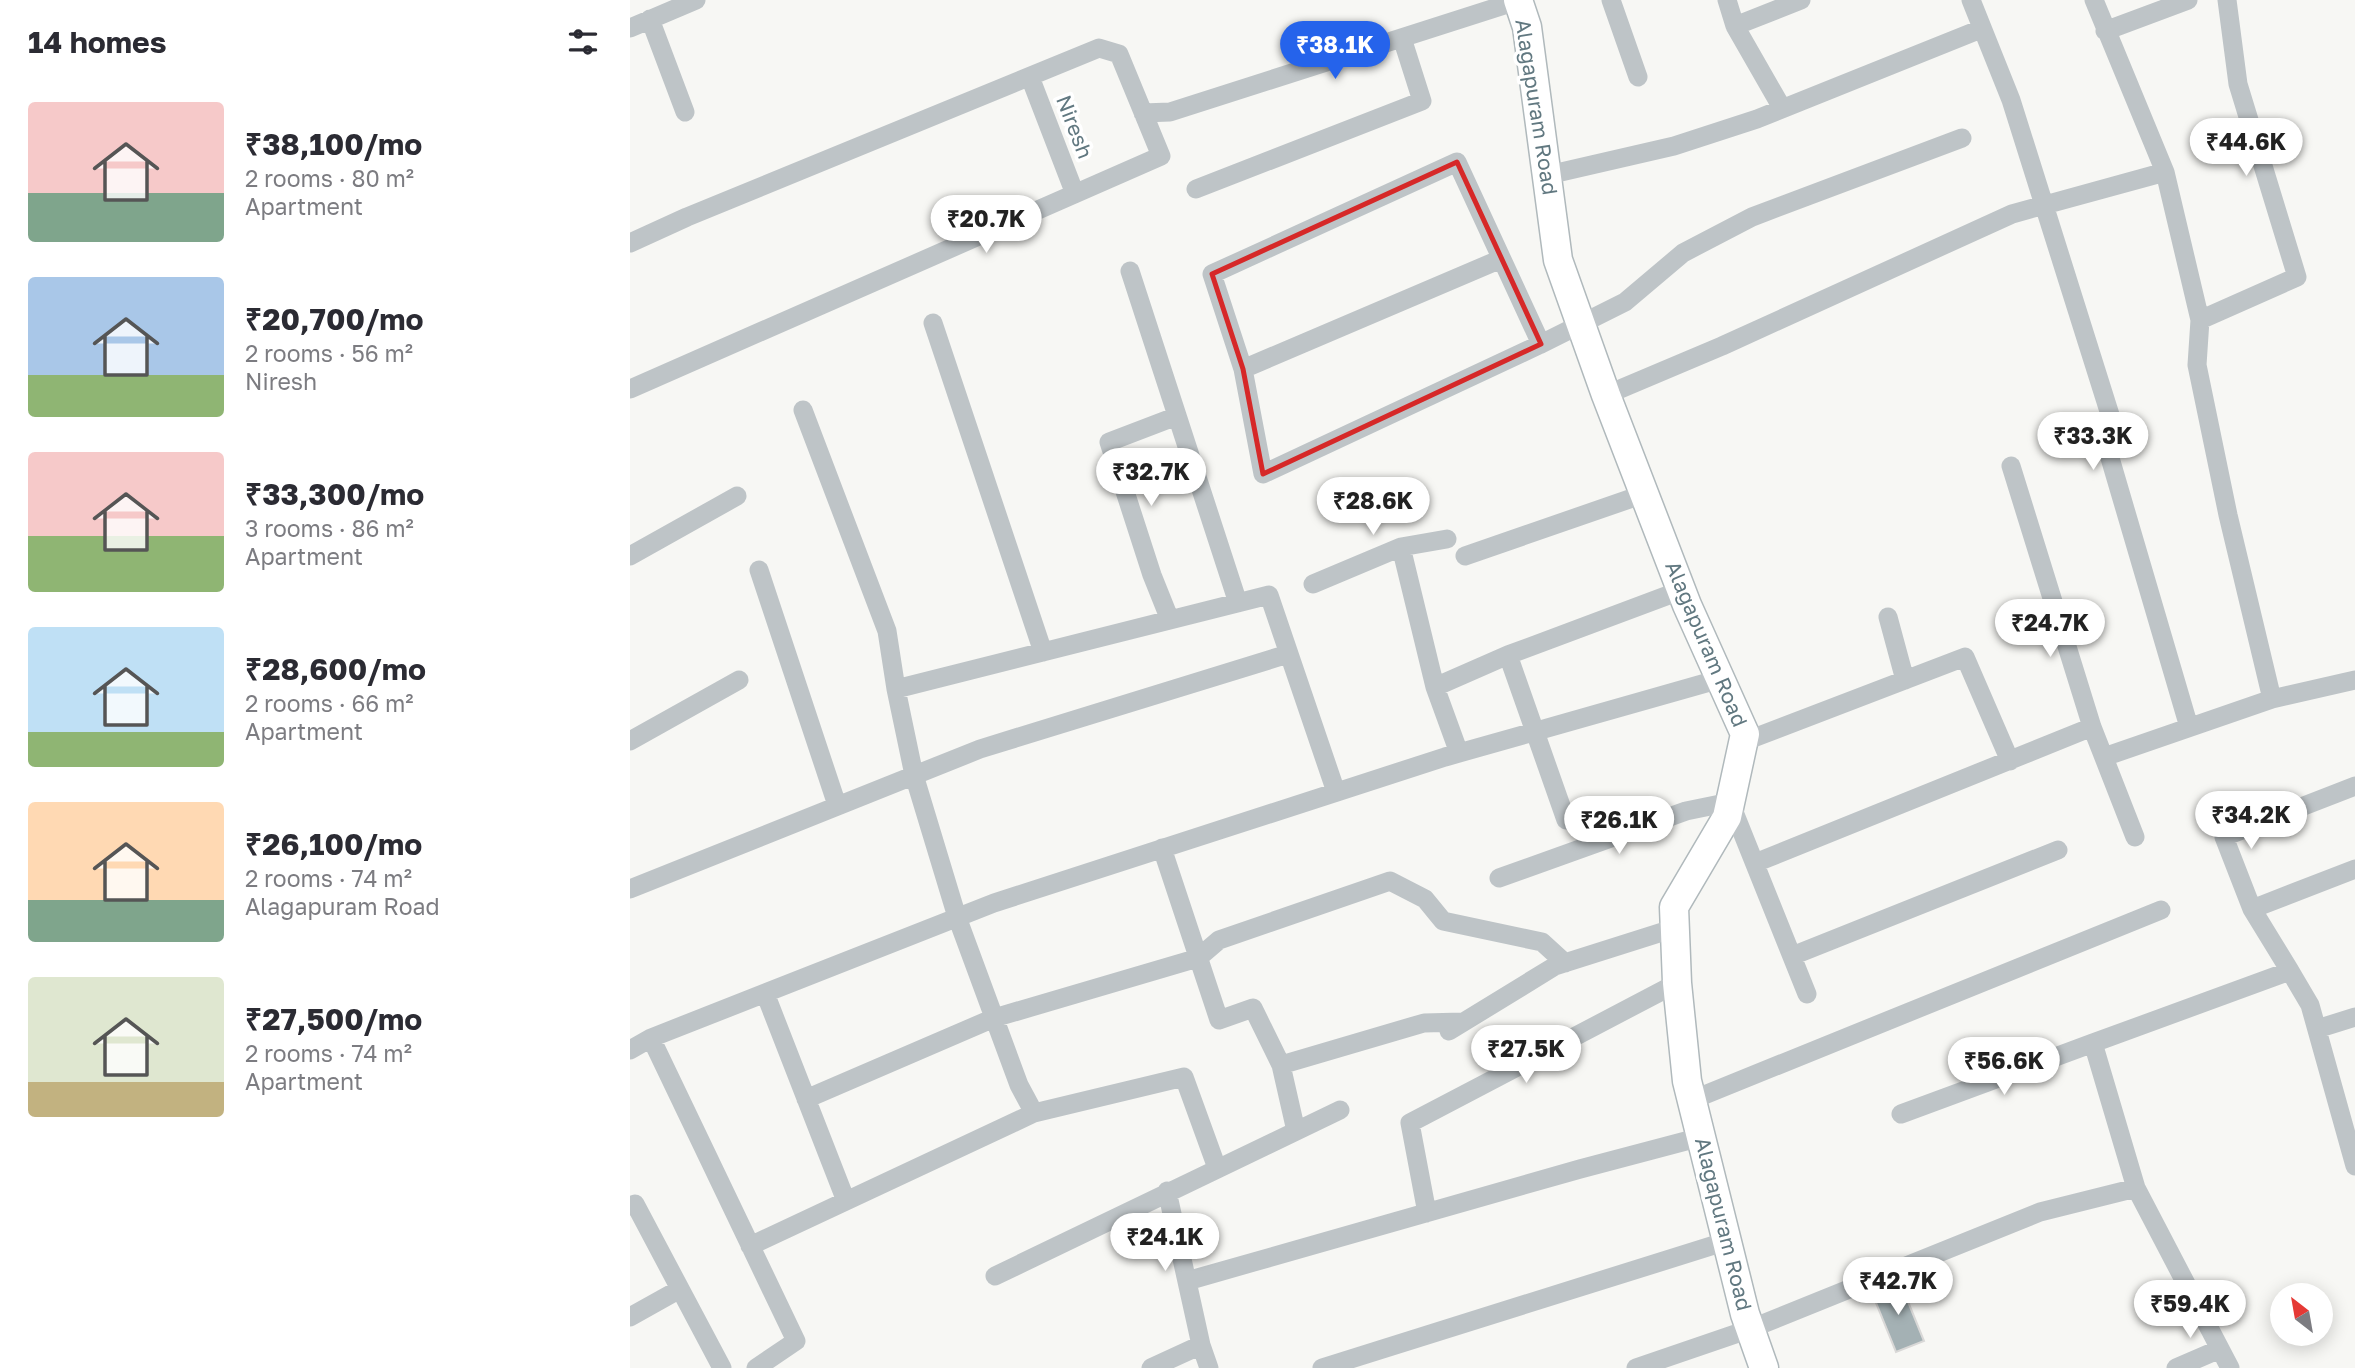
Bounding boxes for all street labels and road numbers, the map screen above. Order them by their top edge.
street label: Alagapuram Road [1510,17,1564,197]
street label: Niresh [1051,91,1099,162]
street label: Alagapuram Road [1660,557,1754,731]
street label: Alagapuram Road [1690,1134,1758,1313]

